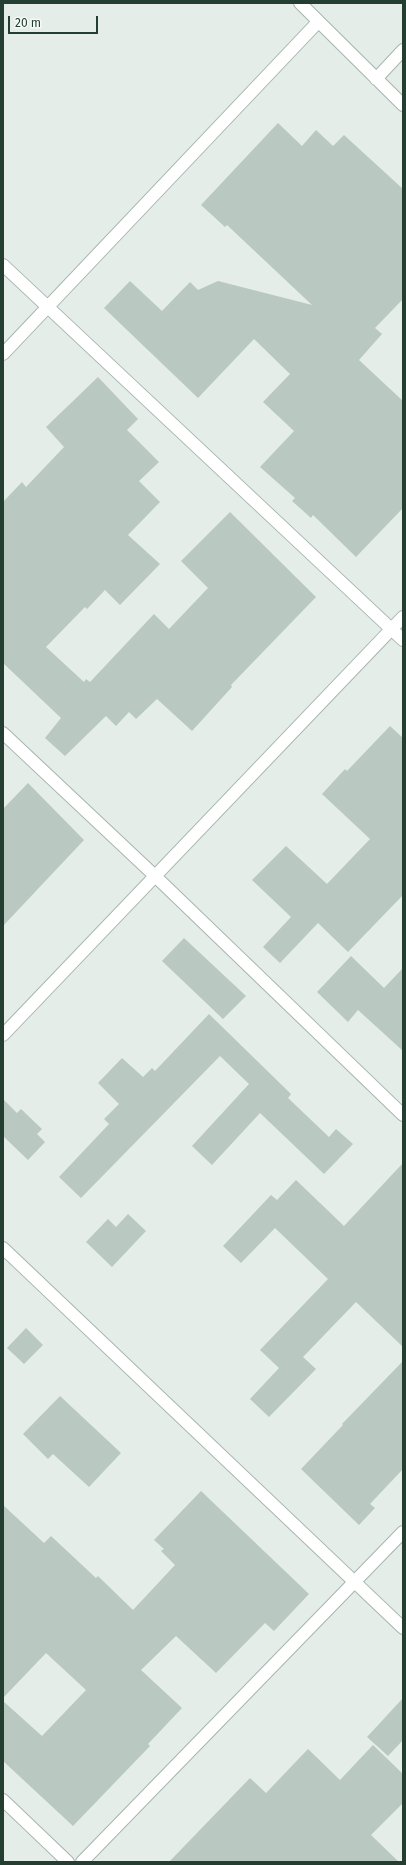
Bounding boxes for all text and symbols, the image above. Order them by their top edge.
scale bar [10,8,100,34]
text: 20 m [15,16,41,30]

